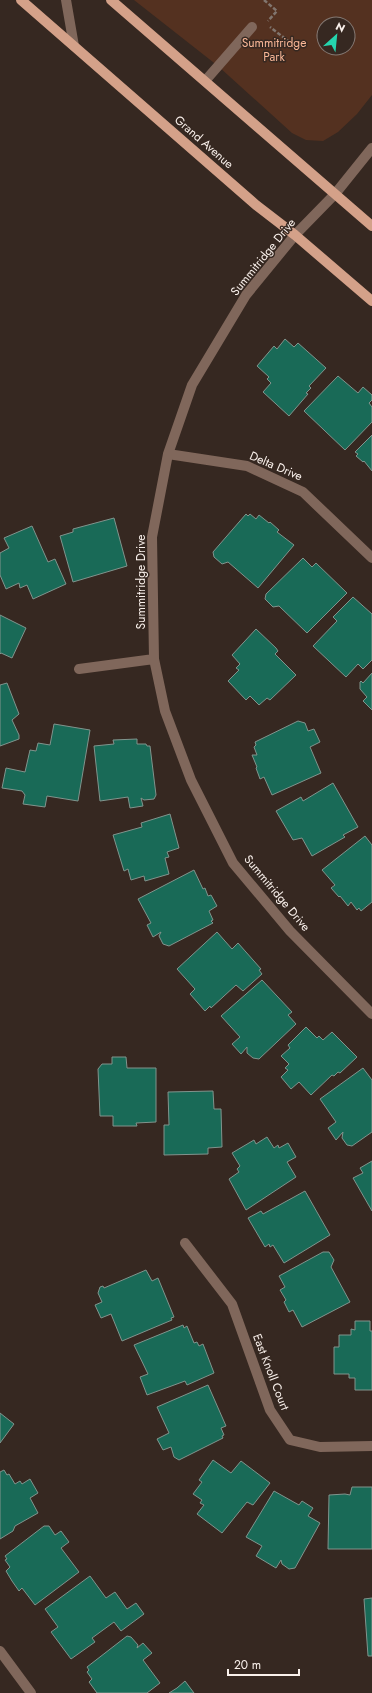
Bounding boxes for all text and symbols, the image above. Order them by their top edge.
north arrow [316,16,356,56]
text: N [333,18,348,36]
park label: Summitridge Park [242,34,306,66]
street label: Grand Avenue [170,111,238,173]
street label: Summitridge Drive [226,214,300,300]
street label: Delta Drive [247,447,305,485]
street label: Summitridge Drive [132,535,150,629]
street label: Summitridge Drive [240,851,314,935]
street label: East Knoll Court [248,1331,294,1413]
scale bar [228,1651,299,1677]
text: 20 m [234,1656,261,1674]

